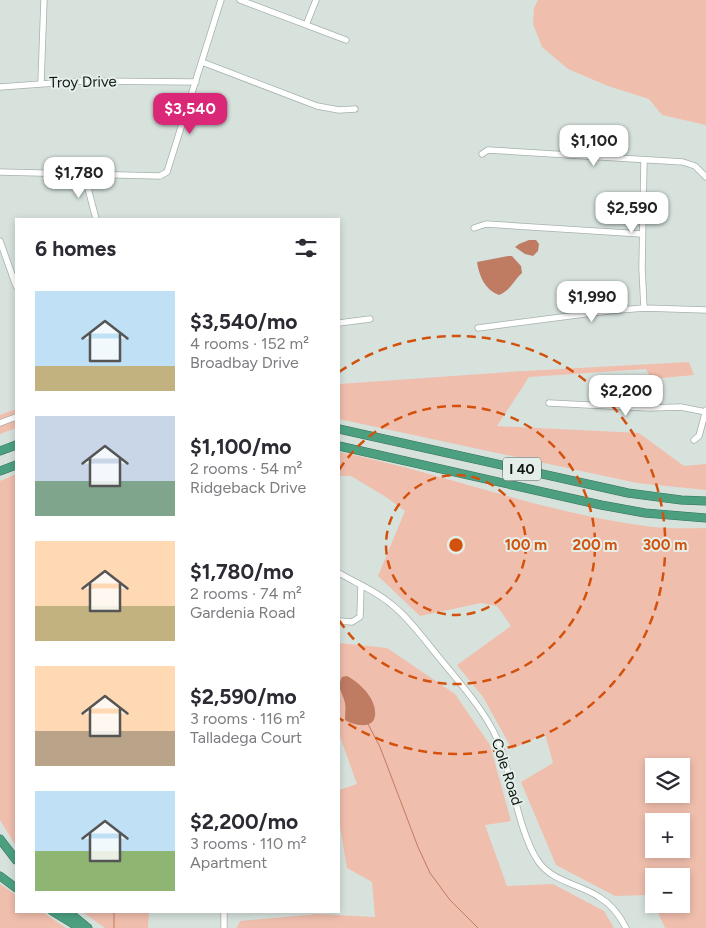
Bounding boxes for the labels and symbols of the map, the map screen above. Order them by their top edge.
street label: Troy Drive [49,72,117,92]
pin: $3,540 [149,92,231,135]
pin: $1,100 [553,124,635,167]
pin: $1,780 [38,156,120,199]
pin: $2,590 [591,192,673,234]
pin: $1,990 [551,280,633,323]
pin: $2,200 [585,374,667,417]
road number: I 40 [503,458,541,480]
centre of rings [447,536,465,554]
text: 100 m [505,536,547,554]
text: 200 m [573,536,617,554]
text: 300 m [643,536,687,554]
street label: Cole Road [488,736,526,808]

